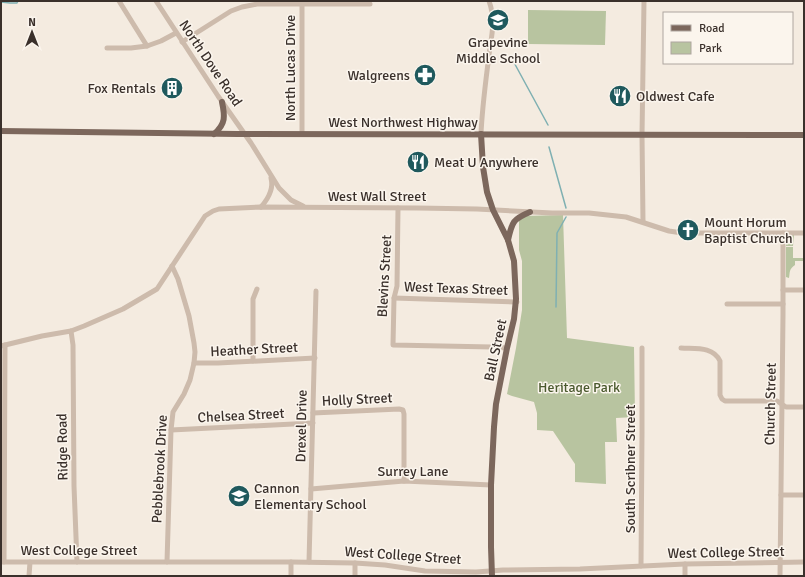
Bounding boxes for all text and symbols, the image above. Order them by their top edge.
school or university icon: Grapevine Middle School [485,7,511,33]
north arrow [12,12,52,52]
legend [663,12,793,64]
street label: North Lucas Drive [282,15,299,121]
text: N [28,16,36,29]
street label: North Dove Road [175,17,246,110]
text: Road [699,21,725,36]
place label: Grapevine Middle School [456,34,540,67]
text: Park [699,41,722,56]
pharmacy icon: Walgreens [412,62,438,88]
place label: Walgreens [347,67,410,84]
building icon: Fox Rentals [159,75,185,101]
place label: Fox Rentals [87,80,156,97]
restaurant icon: Oldwest Cafe [607,83,633,109]
place label: Oldwest Cafe [636,88,715,105]
street label: West Northwest Highway [328,114,478,131]
restaurant icon: Meat U Anywhere [405,149,431,175]
place label: Meat U Anywhere [434,154,539,171]
street label: West Wall Street [328,188,426,205]
place label: Mount Horum Baptist Church [704,214,793,247]
church icon: Mount Horum Baptist Church [675,217,701,243]
street label: Blevins Street [374,234,395,318]
street label: West Texas Street [404,278,509,299]
street label: Ball Street [481,317,510,383]
street label: Heather Street [210,339,298,360]
street label: Church Street [761,363,780,445]
park label: Heritage Park [538,379,620,396]
street label: Holly Street [321,389,393,410]
street label: Drexel Drive [292,390,311,462]
street label: Chelsea Street [197,405,285,426]
street label: South Scribner Street [622,405,639,533]
street label: Ridge Road [53,413,72,481]
street label: Pebblebrook Drive [148,414,171,524]
street label: Surrey Lane [378,463,448,480]
place label: Cannon Elementary School [254,480,367,513]
school or university icon: Cannon Elementary School [226,483,252,509]
street label: West College Street [21,542,138,559]
street label: West College Street [344,543,462,568]
street label: West College Street [667,543,785,562]

